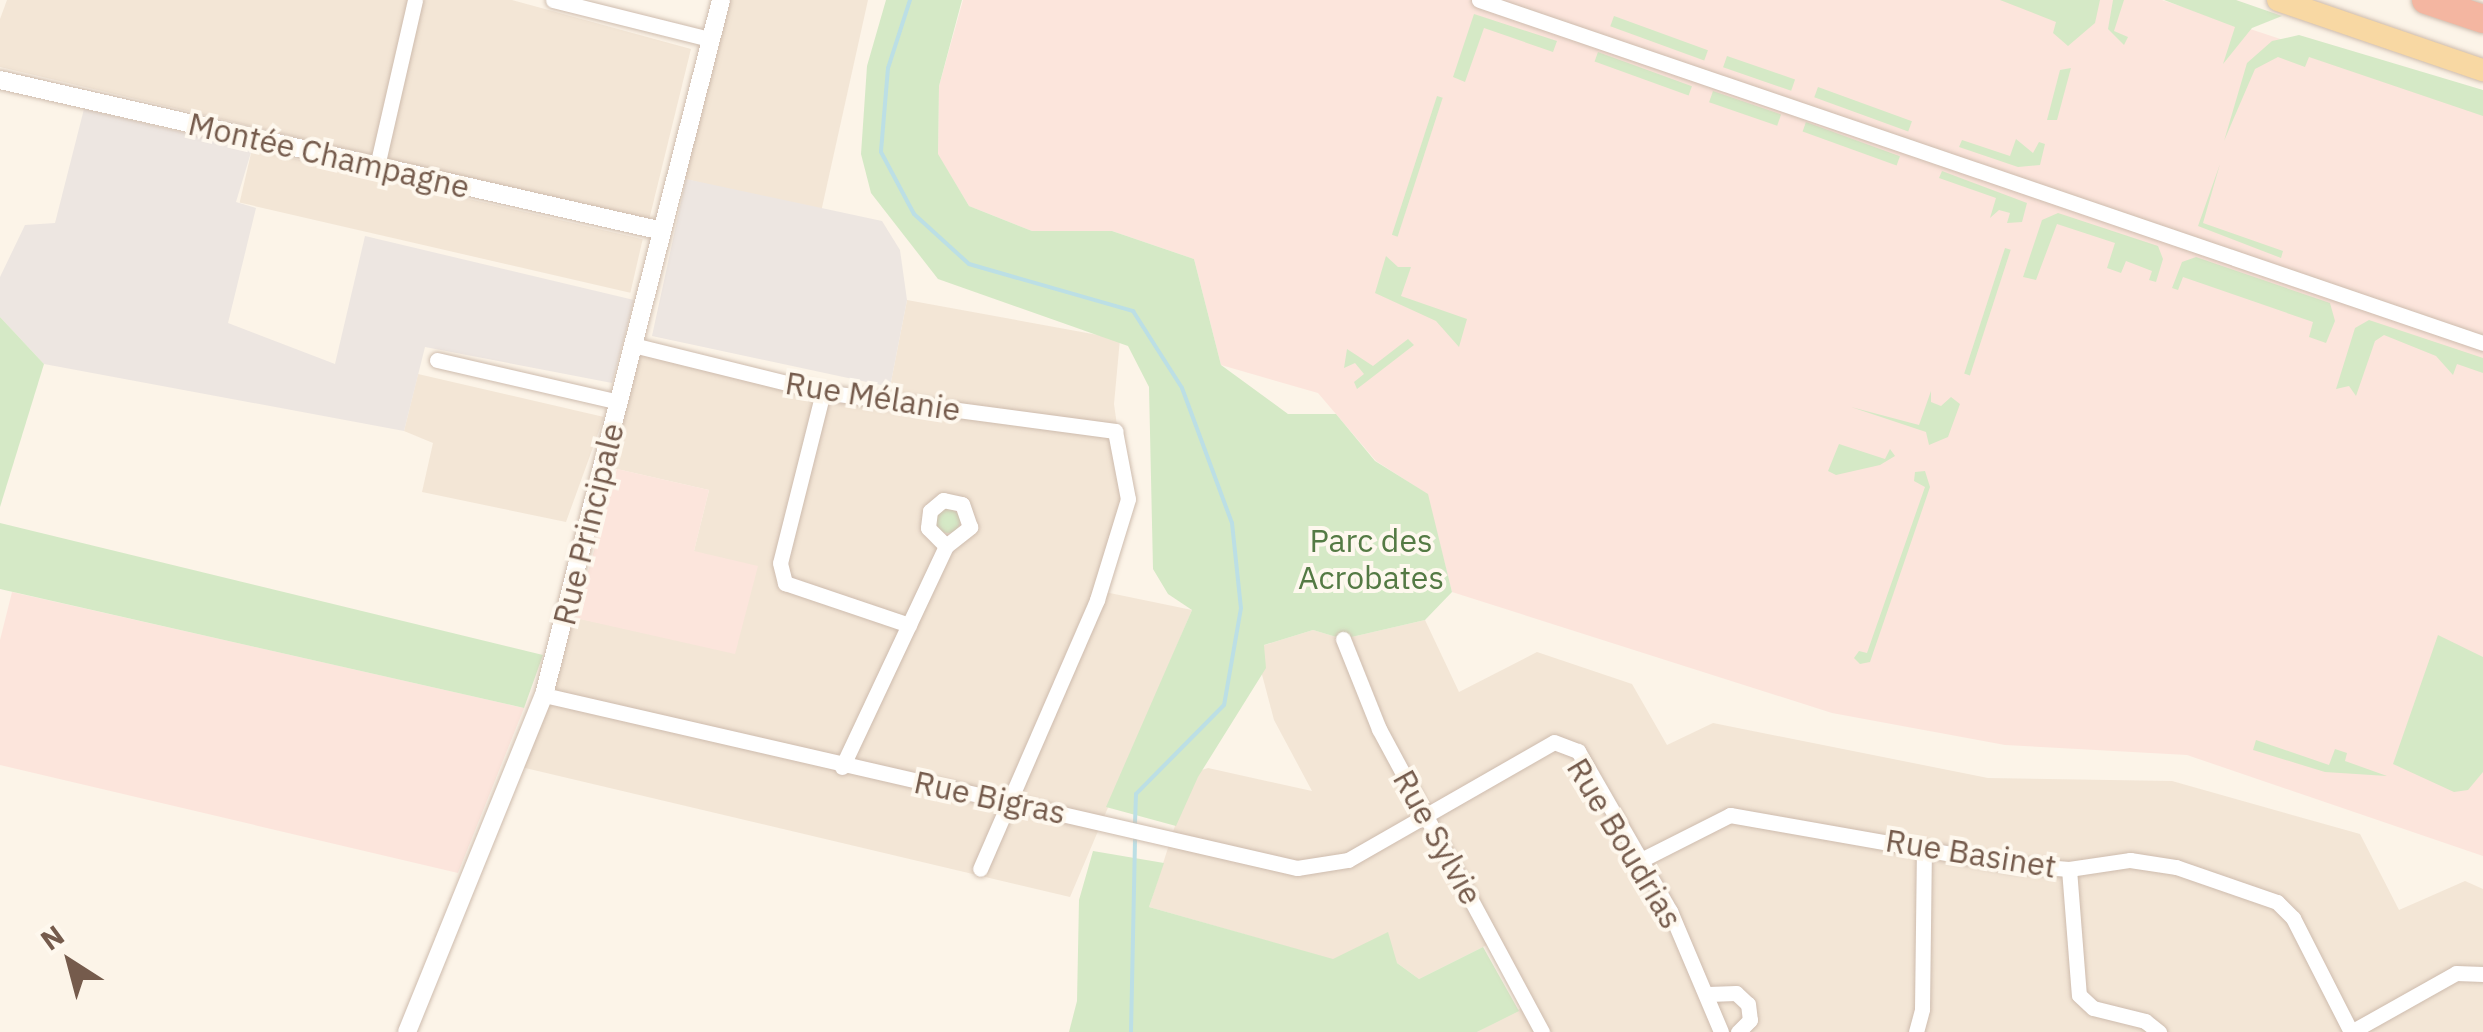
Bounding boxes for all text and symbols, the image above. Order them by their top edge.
street label: Montée Champagne [185,104,473,206]
street label: Rue Mélanie [783,363,963,429]
street label: Rue Principale [544,419,632,629]
park label: Parc des Acrobates [1298,522,1444,597]
street label: Rue Boudrias [1559,751,1691,935]
street label: Rue Bigras [911,762,1069,832]
street label: Rue Sylvie [1385,763,1491,911]
street label: Rue Basinet [1883,821,2059,885]
north arrow [20,912,120,1012]
text: N [33,916,71,958]

